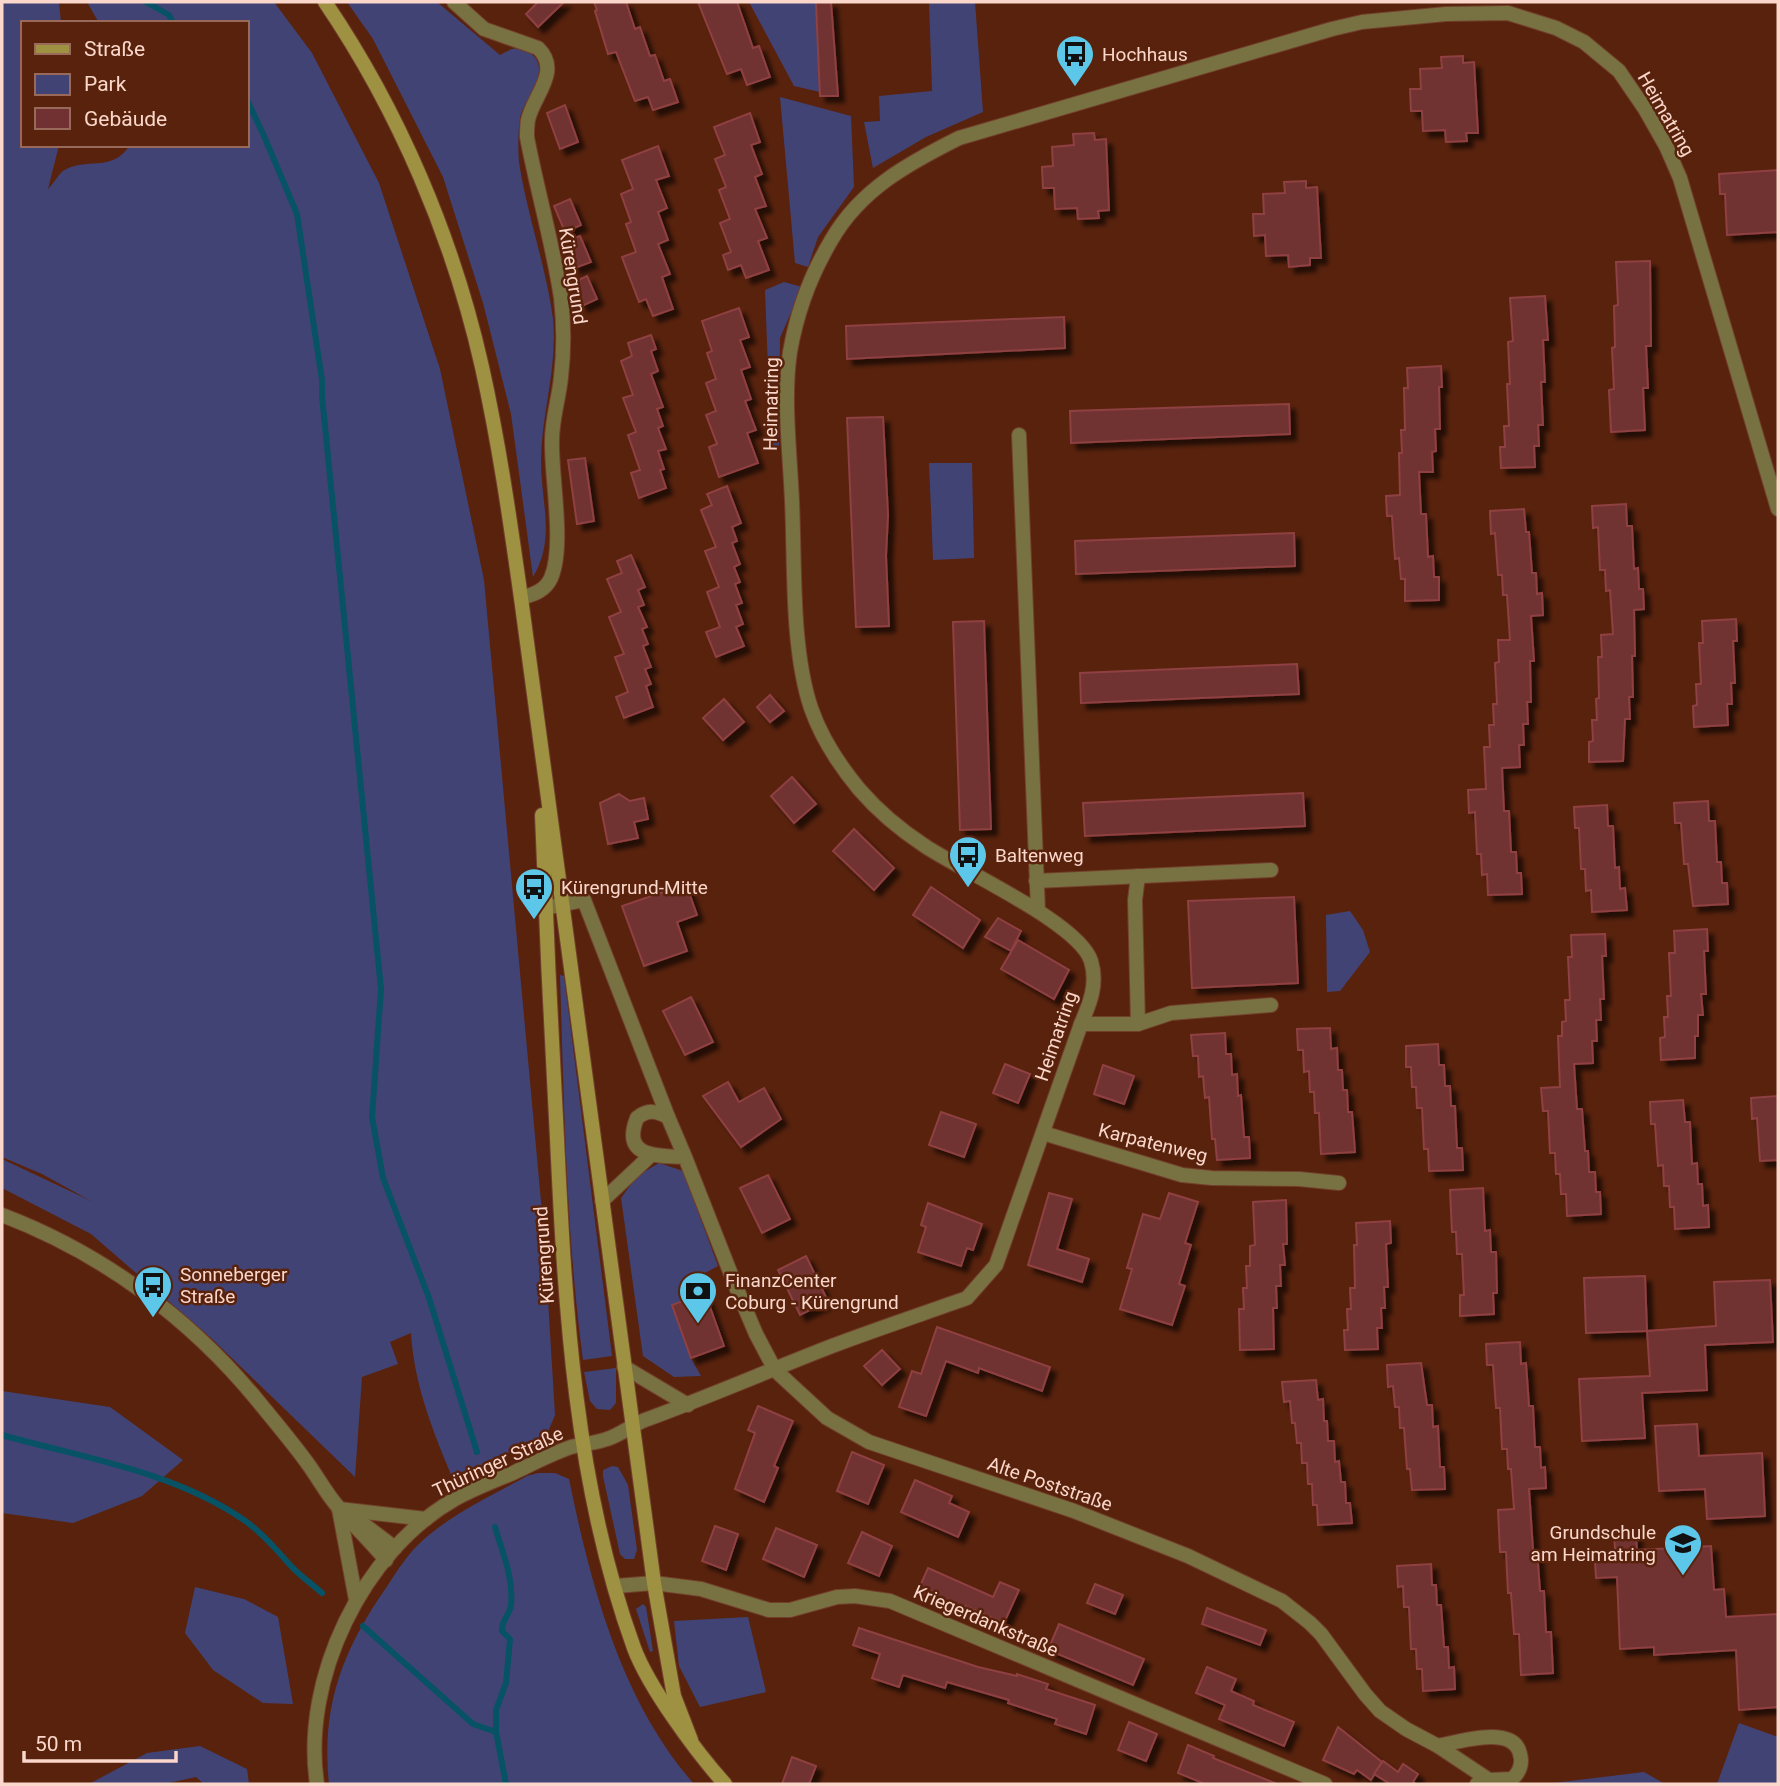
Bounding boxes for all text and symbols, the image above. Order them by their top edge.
legend [21,21,248,147]
bus stop icon: Hochhaus [1054,33,1096,88]
text: Straße [84,37,145,61]
place label: Hochhaus [1102,43,1188,66]
street label: Heimatring [1633,68,1699,160]
text: Park [84,72,127,96]
text: Gebäude [84,107,167,131]
street label: Kürengrund [554,226,592,326]
street label: Heimatring [759,357,783,451]
bus stop icon: Baltenweg [947,834,989,889]
place label: Baltenweg [995,844,1084,867]
bus stop icon: Kürengrund-Mitte [513,866,555,921]
place label: Kürengrund-Mitte [561,876,708,899]
street label: Heimatring [1030,988,1082,1084]
street label: Karpatenweg [1096,1118,1210,1168]
street label: Kürengrund [529,1205,559,1305]
place label: Sonneberger Straße [180,1263,288,1308]
bus stop icon: Sonneberger Straße [132,1264,174,1319]
place label: FinanzCenter Coburg - Kürengrund [725,1269,899,1314]
bank icon: FinanzCenter Coburg - Kürengrund [677,1270,719,1325]
street label: Thüringer Straße [429,1422,567,1502]
street label: Alte Poststraße [985,1452,1115,1516]
place label: Grundschule am Heimatring [1531,1521,1656,1566]
school or university icon: Grundschule am Heimatring [1662,1522,1704,1577]
street label: Kriegerdankstraße [910,1580,1062,1662]
scale bar [24,1720,177,1764]
text: 50 m [35,1732,82,1756]

